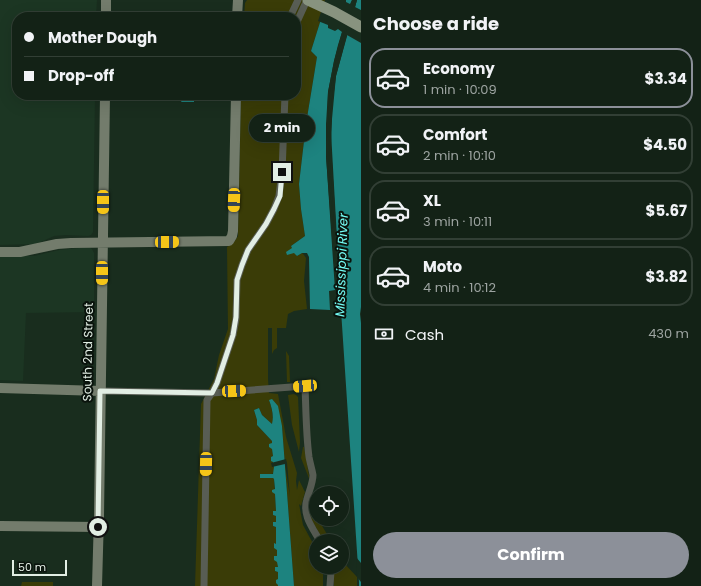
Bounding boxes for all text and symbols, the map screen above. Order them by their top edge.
text: Choose a ride [373,11,499,36]
text: Mother Dough [48,27,157,48]
text: Economy [423,58,495,79]
icon: car [375,60,411,96]
text: Drop-off [48,65,114,86]
text: $3.34 [645,68,687,89]
text: 1 min · 10:09 [423,80,497,99]
callout: 2 min [249,114,315,142]
text: 2 min [264,118,300,137]
text: Comfort [423,124,487,145]
icon: car [375,126,411,162]
text: $4.50 [643,134,687,155]
text: 2 min · 10:10 [423,146,496,165]
route end [273,163,291,181]
car [228,188,240,212]
car [97,190,109,214]
text: XL [423,190,441,211]
icon: car [375,192,411,228]
text: $5.67 [646,200,687,221]
water label: Mississippi River [330,212,353,317]
text: 3 min · 10:11 [423,212,492,231]
car [155,236,179,248]
text: Moto [423,256,462,277]
icon: car [375,258,411,294]
car [96,261,108,285]
text: $3.82 [646,266,687,287]
text: 4 min · 10:12 [423,278,496,297]
street label: South 2nd Street [78,302,97,401]
icon: cash [373,323,395,345]
text: Cash [405,324,444,345]
text: 430 m [648,324,689,343]
car [293,379,317,393]
car [222,384,246,398]
car [200,452,212,476]
map controls [309,486,349,574]
button: locate [309,486,349,526]
route start [89,518,107,536]
button: Confirm [373,532,689,578]
button: layers [309,534,349,574]
scale bar [12,558,67,577]
text: 50 m [18,559,46,575]

